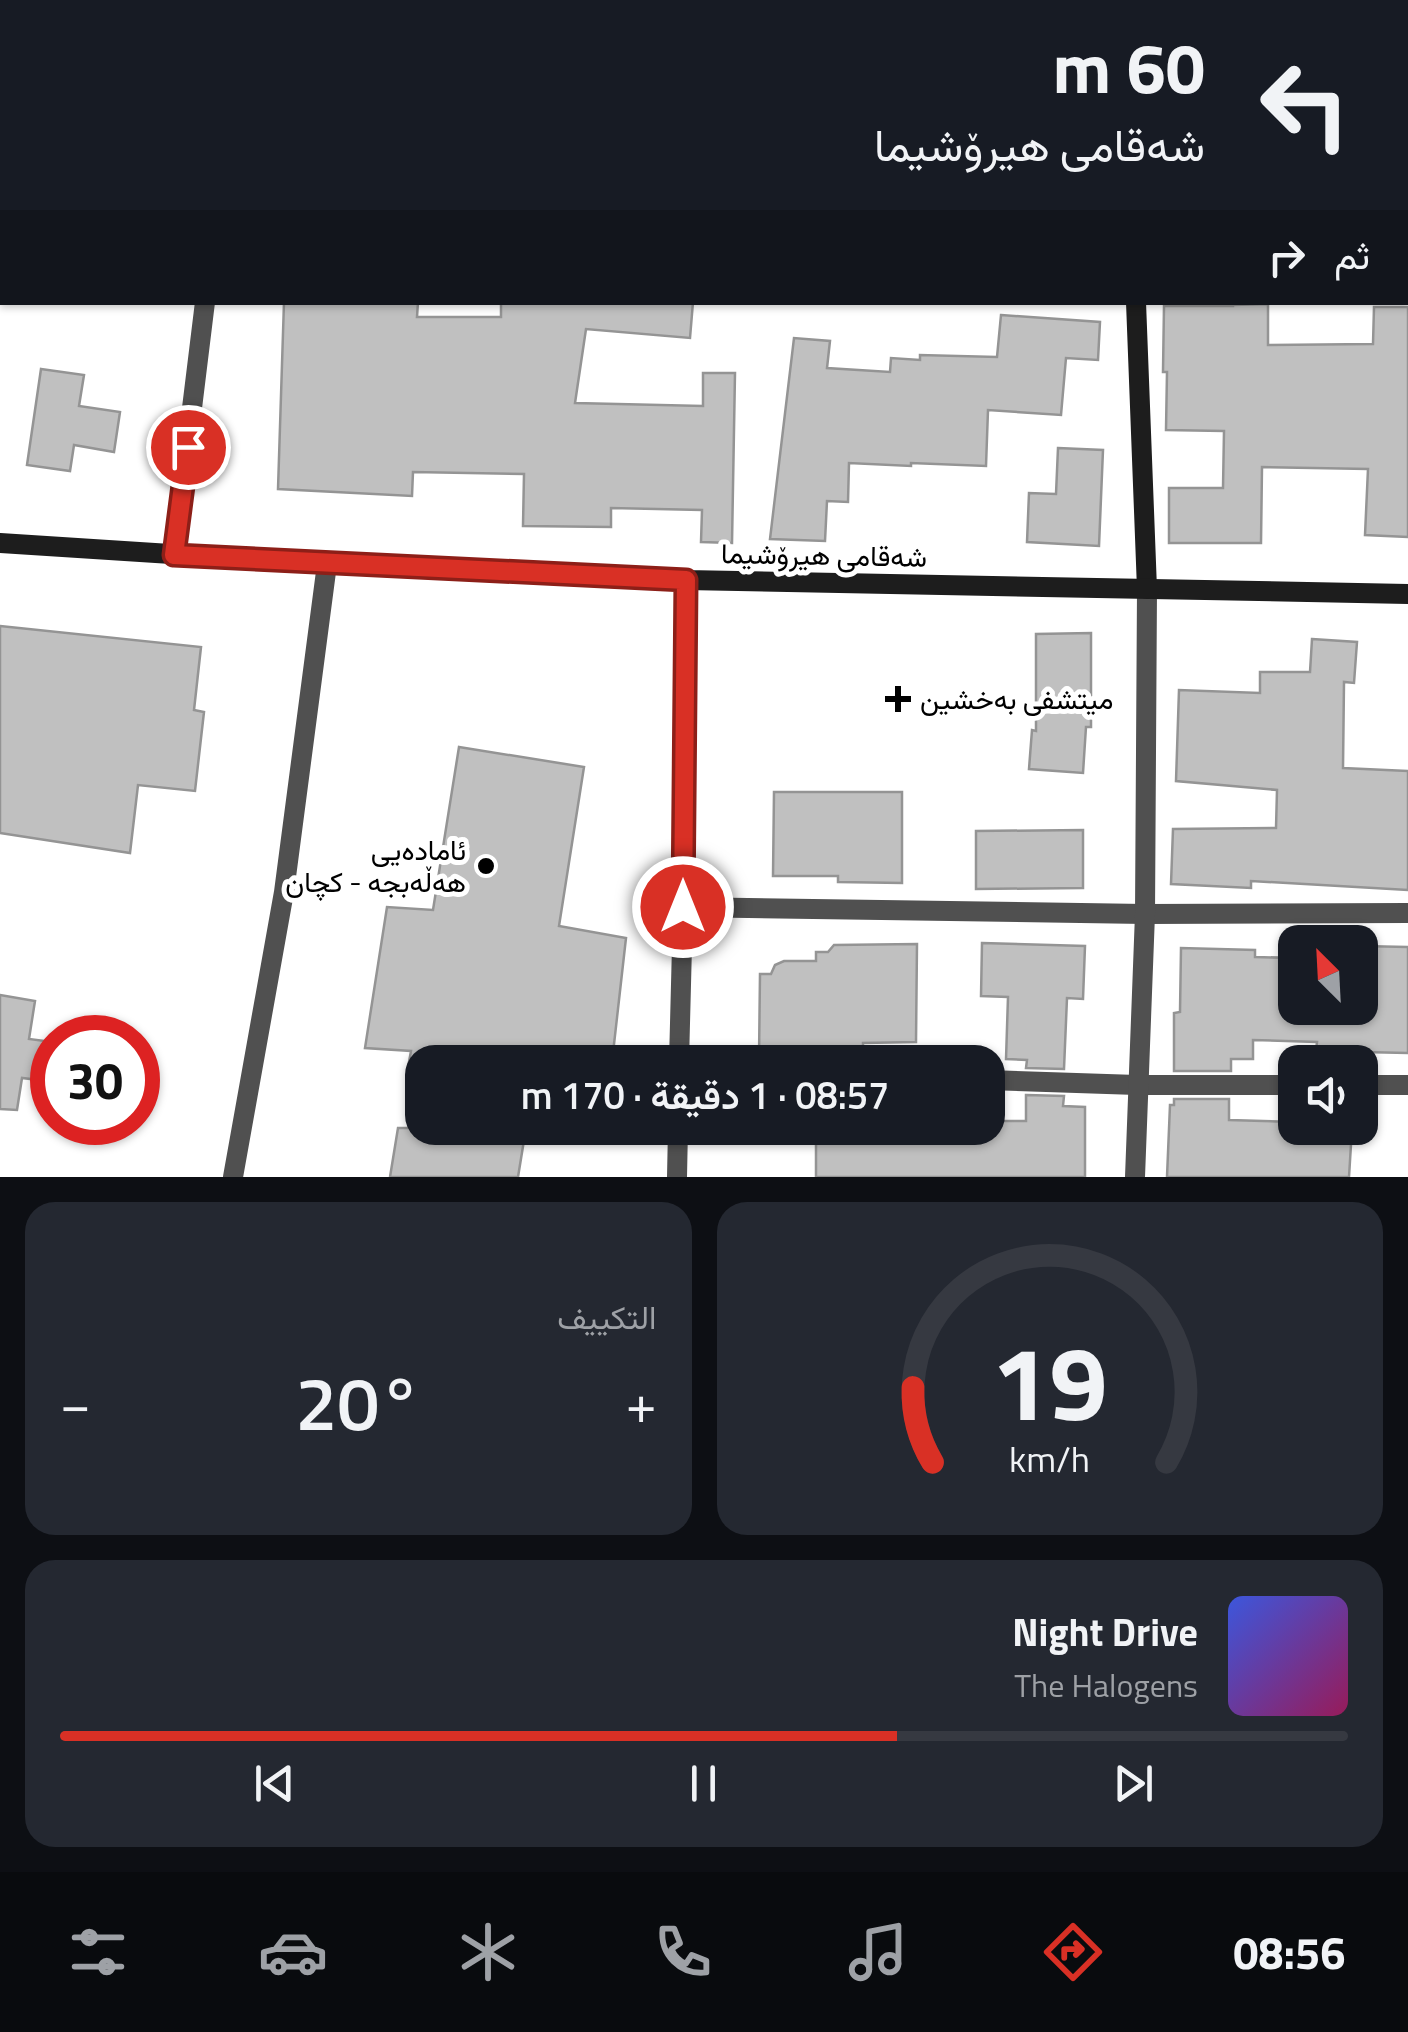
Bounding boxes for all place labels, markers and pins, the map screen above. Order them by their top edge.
pin [146,405,231,490]
place label: میتشفی بەخشین [920,677,1114,720]
marker: میتشفی بەخشین [885,686,911,712]
place label: ئامادەیی هەڵەبجە - کچان [285,828,466,903]
marker: ئامادەیی هەڵەبجە - کچان [475,855,497,877]

